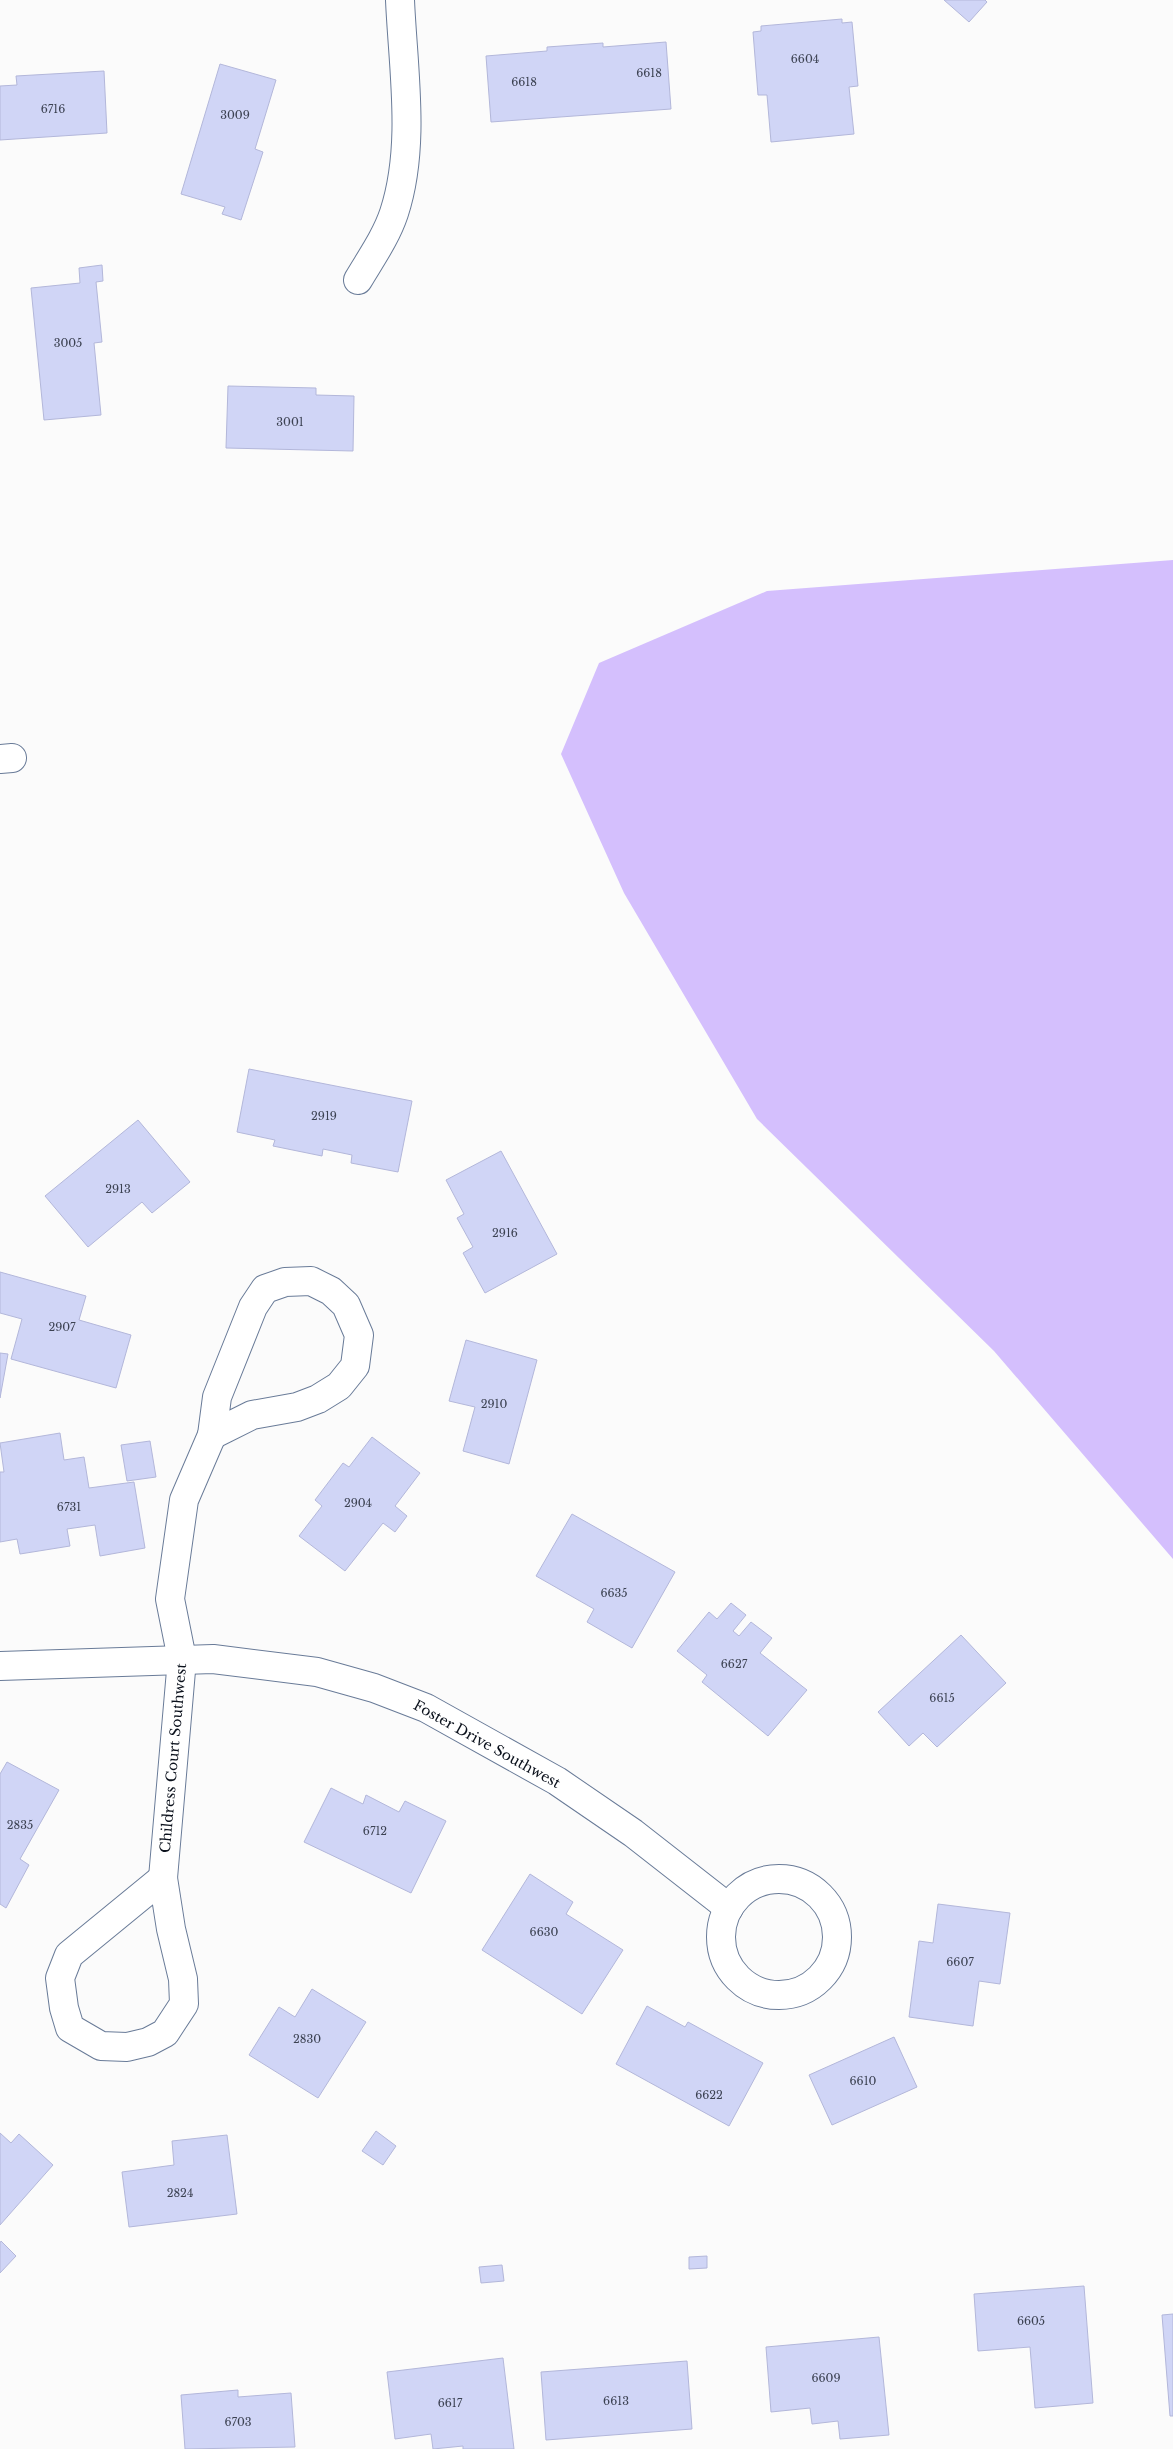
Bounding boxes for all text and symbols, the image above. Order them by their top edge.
house number: 6604 [791,52,819,66]
house number: 6618 [636,66,662,80]
house number: 6618 [511,75,537,89]
house number: 6716 [41,102,65,116]
house number: 3009 [220,108,250,122]
house number: 3005 [54,336,82,350]
house number: 3001 [276,415,304,429]
house number: 2919 [311,1109,337,1123]
house number: 2913 [105,1182,131,1196]
house number: 2916 [492,1226,518,1240]
house number: 2907 [48,1320,76,1334]
house number: 2910 [481,1397,507,1411]
house number: 2904 [344,1496,372,1510]
house number: 6731 [57,1500,81,1514]
house number: 6635 [600,1586,628,1600]
house number: 6627 [721,1657,748,1671]
street label: Childress Court Southwest [156,1662,190,1854]
house number: 6615 [929,1691,955,1705]
street label: Foster Drive Southwest [410,1696,564,1792]
house number: 2835 [7,1818,33,1832]
house number: 6712 [363,1824,387,1838]
house number: 6630 [530,1925,559,1939]
house number: 6607 [946,1955,974,1969]
house number: 2830 [293,2032,321,2046]
house number: 6610 [850,2074,877,2088]
house number: 6622 [695,2088,723,2102]
house number: 2824 [167,2186,193,2200]
house number: 6605 [1017,2314,1045,2328]
house number: 6609 [811,2371,841,2385]
house number: 6613 [603,2394,629,2408]
house number: 6617 [438,2396,463,2410]
house number: 6703 [224,2415,252,2429]

